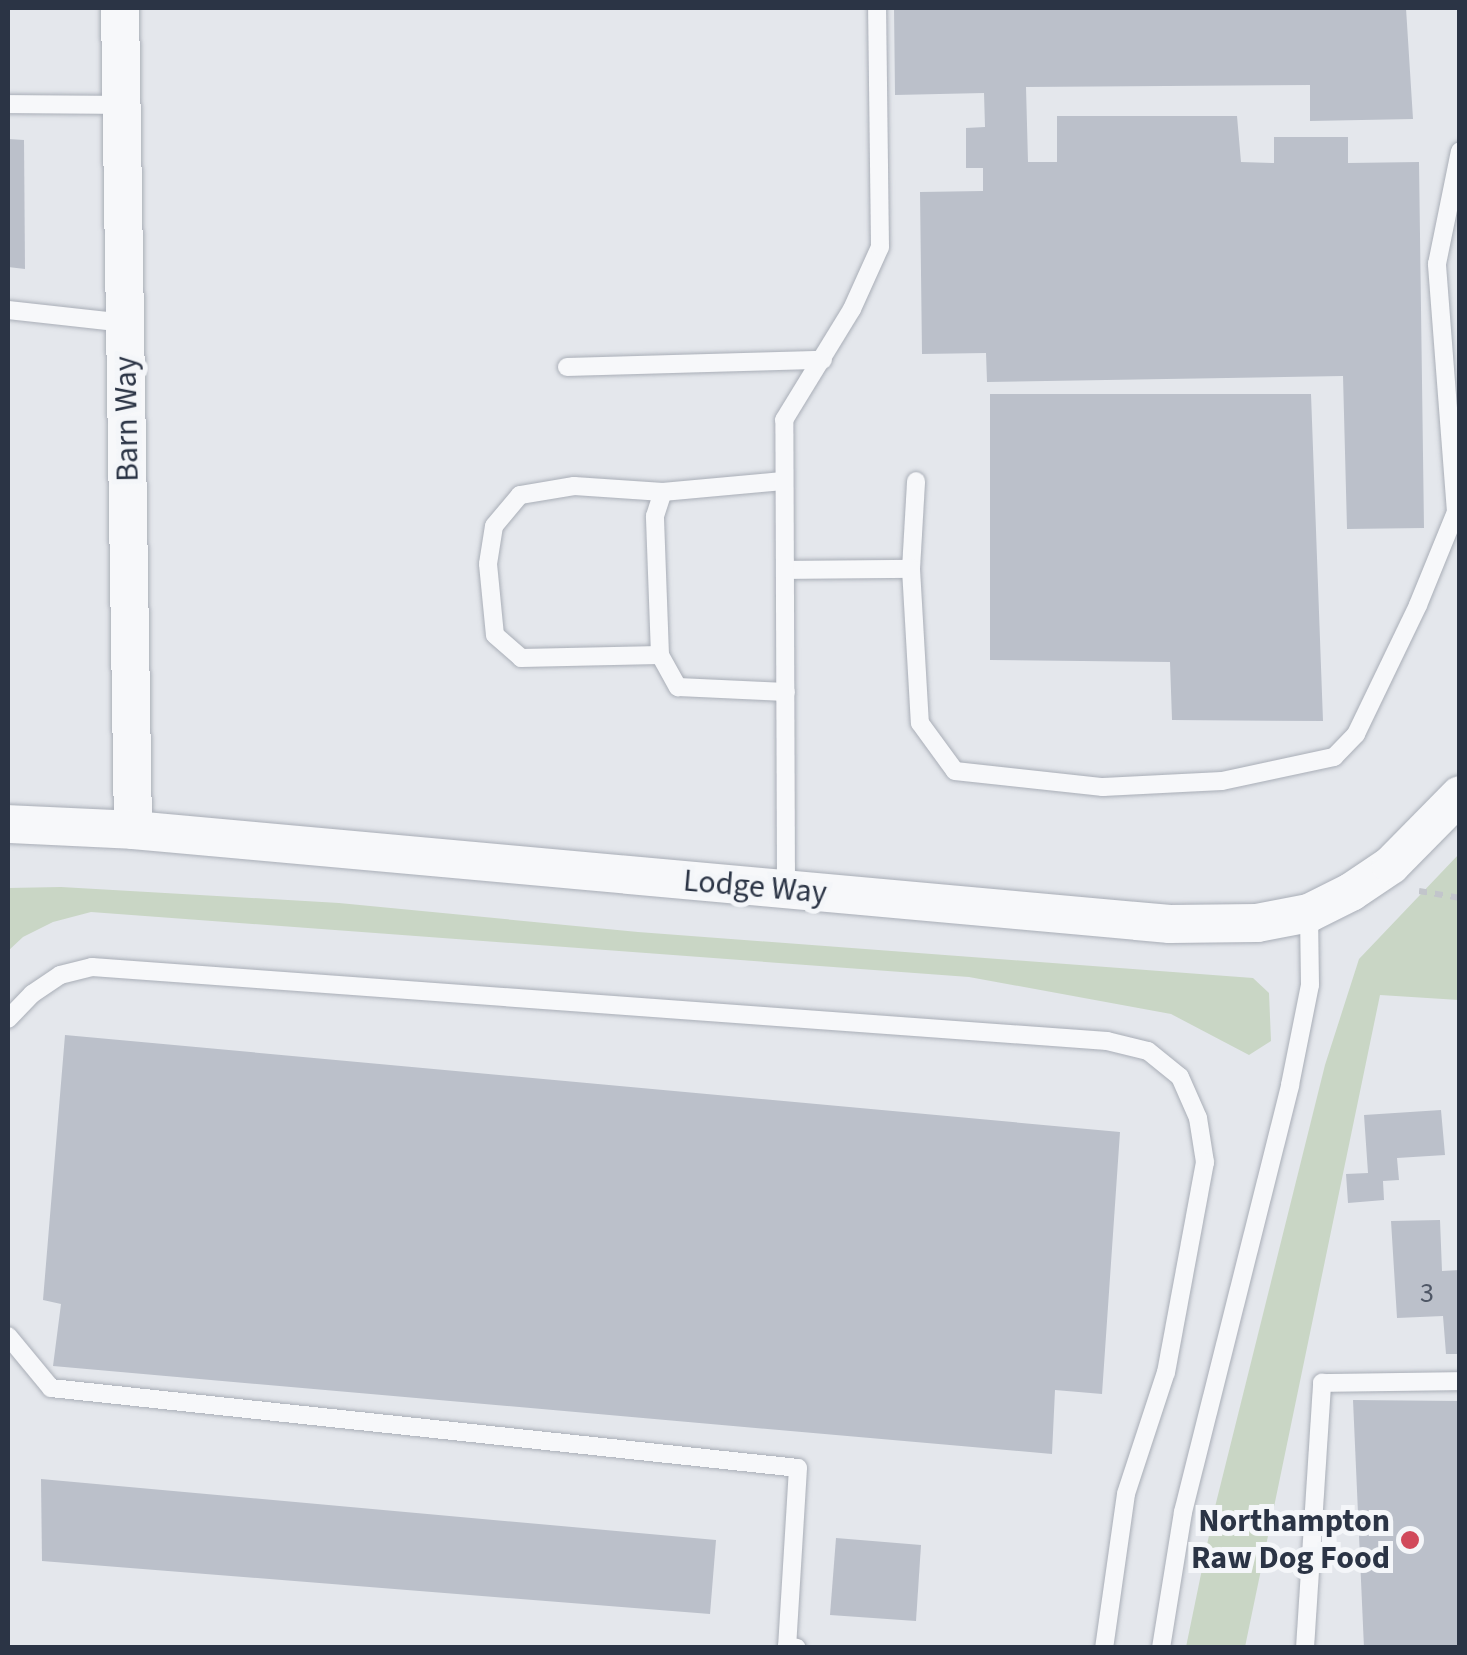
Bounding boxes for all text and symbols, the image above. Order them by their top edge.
street label: Barn Way [107,356,147,482]
street label: Lodge Way [682,862,828,912]
house number: 3 [1420,1276,1434,1310]
place label: Northampton Raw Dog Food [1191,1503,1390,1578]
marker: Northampton Raw Dog Food [1399,1529,1421,1551]

